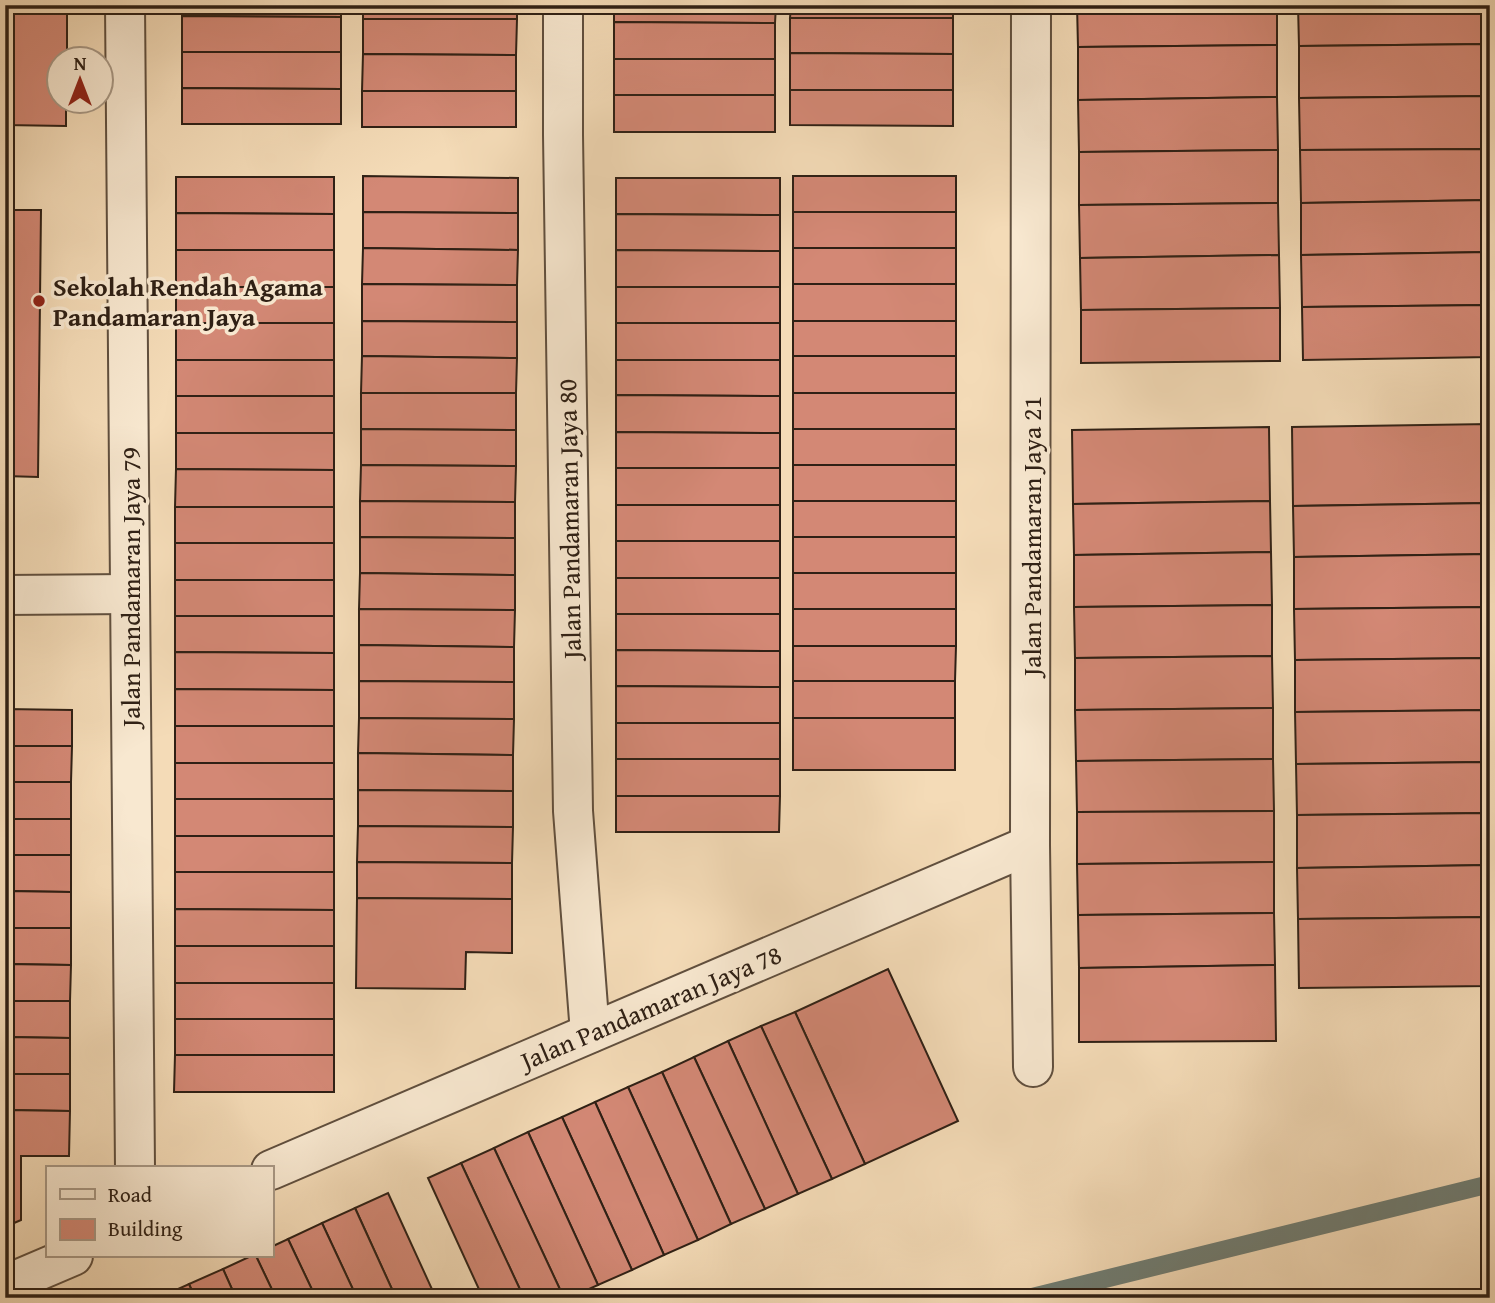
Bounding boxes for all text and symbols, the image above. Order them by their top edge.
north arrow [46,46,116,116]
text: N [74,49,87,77]
place label: Sekolah Rendah Agama Pandamaran Jaya [53,267,323,336]
marker: Sekolah Rendah Agama Pandamaran Jaya [31,293,47,309]
street label: Jalan Pandamaran Jaya 80 [547,379,591,662]
street label: Jalan Pandamaran Jaya 21 [1012,396,1051,679]
street label: Jalan Pandamaran Jaya 79 [111,447,150,730]
street label: Jalan Pandamaran Jaya 78 [512,934,788,1081]
legend [46,1166,273,1258]
text: Road [108,1179,153,1210]
text: Building [108,1213,183,1244]

